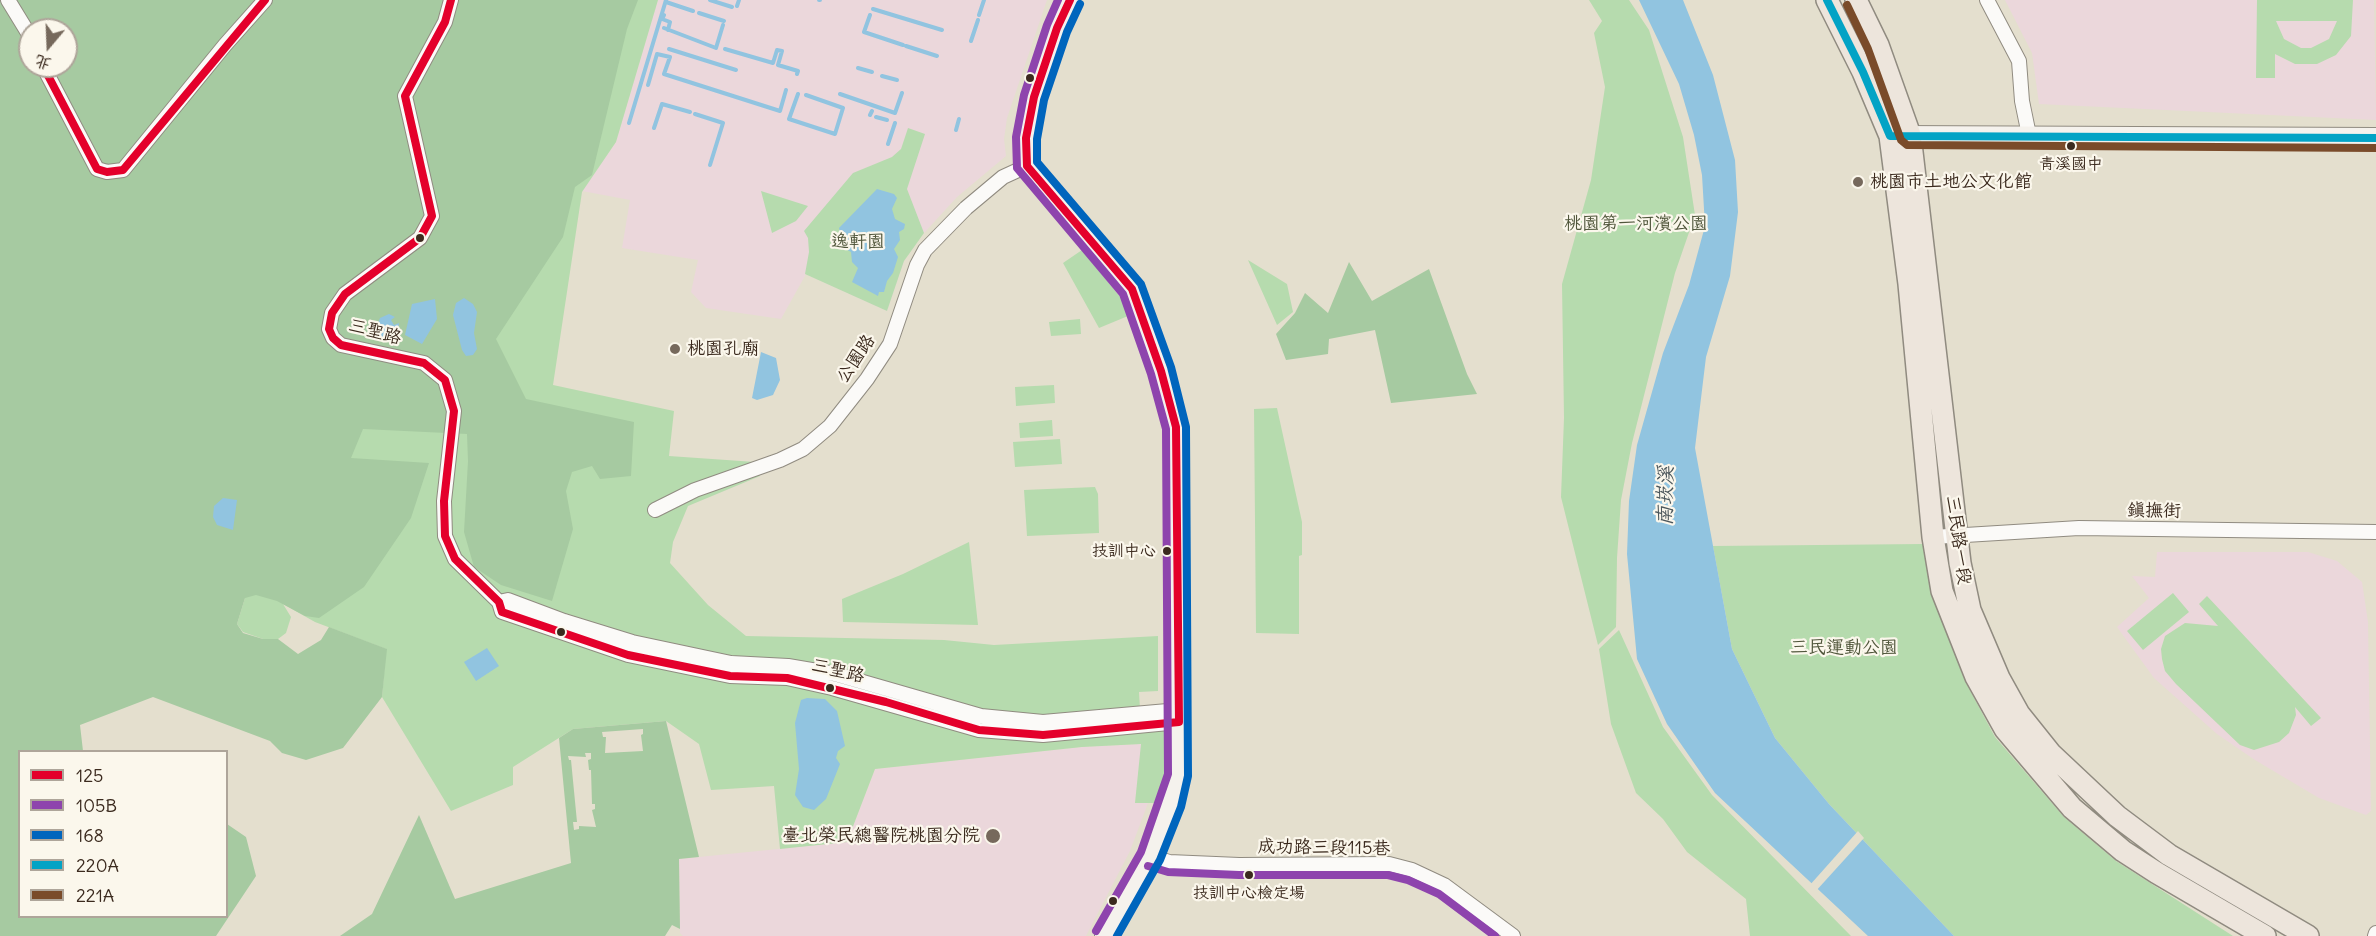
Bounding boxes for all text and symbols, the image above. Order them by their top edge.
north arrow [18,18,78,78]
text: 北 [32,51,54,75]
unlabelled marker [1024,72,1036,84]
marker: 青溪國中 [2065,140,2077,152]
place label: 青溪國中 [2039,154,2103,174]
place label: 桃園市土地公文化館 [1870,171,2032,193]
marker: 桃園市土地公文化館 [1851,175,1865,189]
park label: 桃園第一河濱公園 [1564,213,1708,235]
park label: 逸軒園 [831,231,885,253]
unlabelled marker [414,232,426,244]
street label: 三聖路 [346,315,404,349]
street label: 公園路 [832,331,880,387]
place label: 桃園孔廟 [687,338,759,360]
marker: 桃園孔廟 [668,342,682,356]
water label: 南崁溪 [1653,466,1679,526]
street label: 三民路一段 [1941,494,1975,586]
street label: 鎮撫街 [2127,500,2181,522]
place label: 技訓中心 [1092,541,1156,561]
marker: 技訓中心 [1161,545,1173,557]
unlabelled marker [555,626,567,638]
park label: 三民運動公園 [1790,637,1898,659]
street label: 三聖路 [809,654,867,688]
unlabelled marker [824,682,836,694]
legend [18,750,228,918]
text: 125 [76,764,103,787]
text: 105B [76,794,117,817]
text: 168 [76,824,104,847]
place label: 臺北榮民總醫院桃園分院 [782,825,980,847]
marker: 臺北榮民總醫院桃園分院 [984,827,1002,845]
street label: 成功路三段115巷 [1258,836,1390,860]
text: 220A [76,854,119,877]
marker: 技訓中心檢定場 [1243,869,1255,881]
place label: 技訓中心檢定場 [1193,883,1305,903]
text: 221A [76,884,114,907]
unlabelled marker [1107,895,1119,907]

